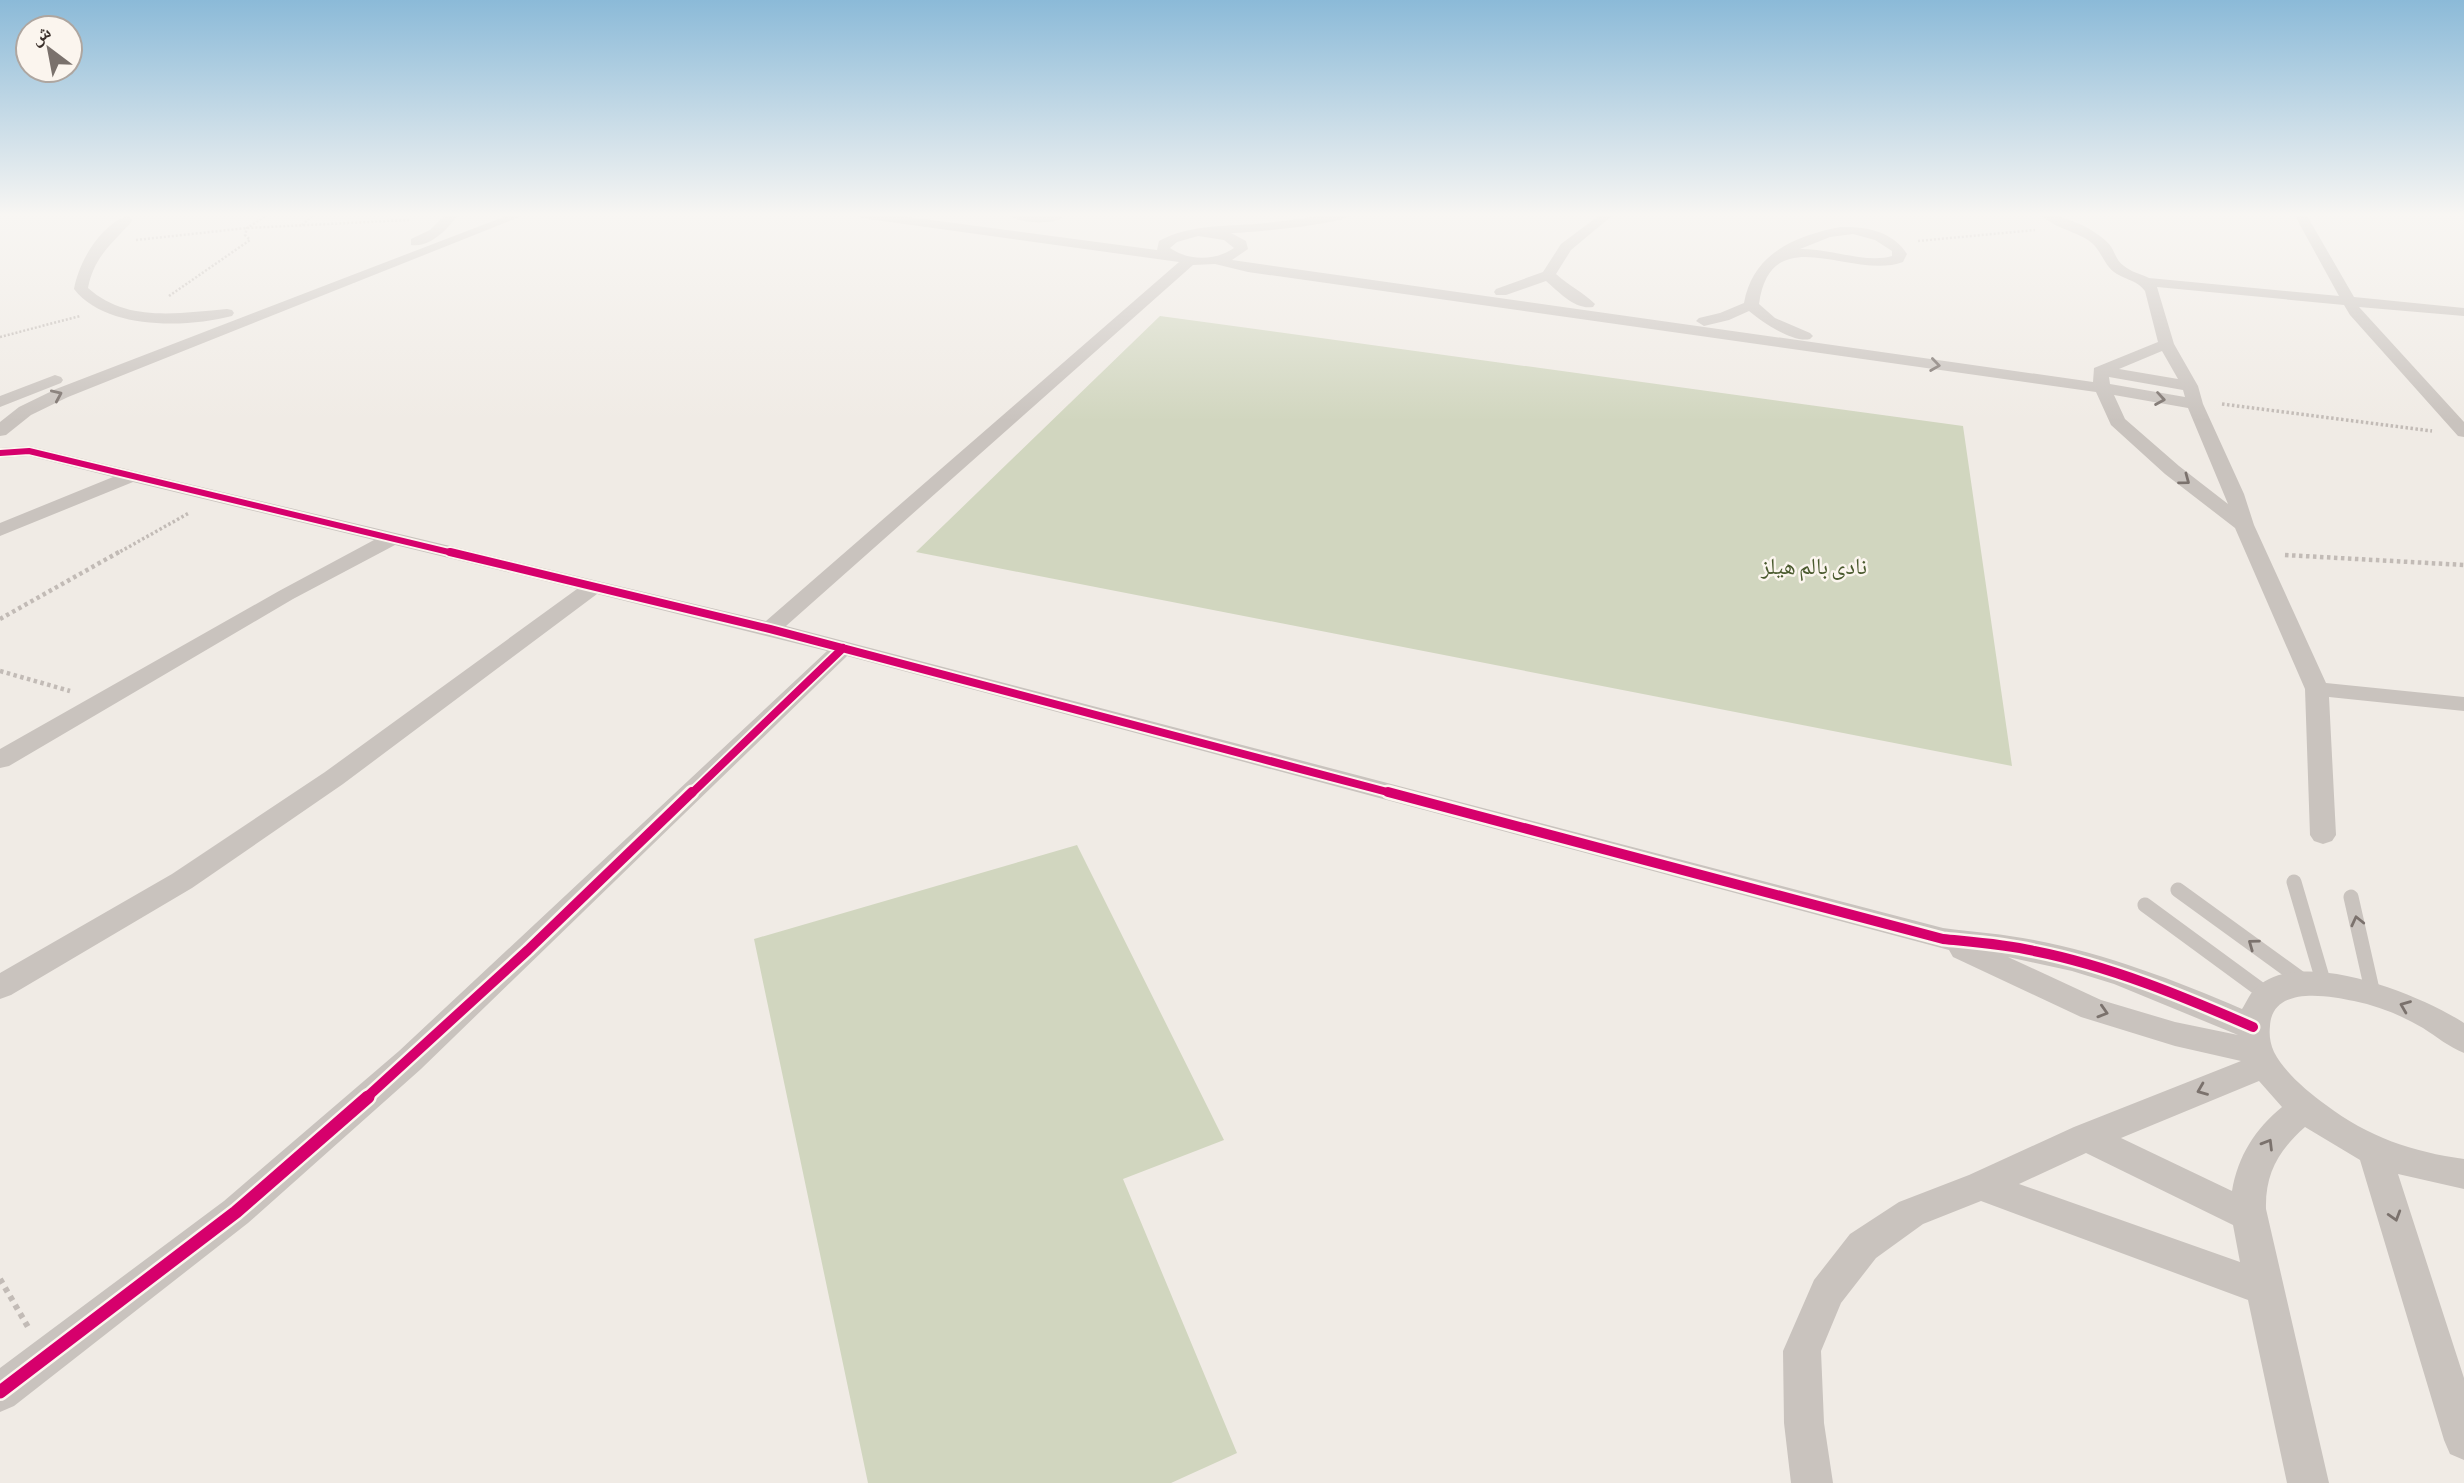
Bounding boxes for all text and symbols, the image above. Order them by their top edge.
north arrow [14,14,84,84]
text: ش [26,20,55,50]
one-way arrow [1929,357,1941,372]
one-way arrow [50,389,63,403]
one-way arrow [2154,391,2166,406]
one-way arrow [2177,472,2190,484]
park label: نادى بالم هيلز [1760,553,1867,582]
one-way arrow [2350,916,2365,928]
one-way arrow [2248,940,2261,953]
one-way arrow [2400,1000,2412,1014]
one-way arrow [2096,1004,2108,1018]
one-way arrow [2197,1082,2209,1096]
one-way arrow [2259,1138,2272,1151]
one-way arrow [2386,1210,2401,1222]

